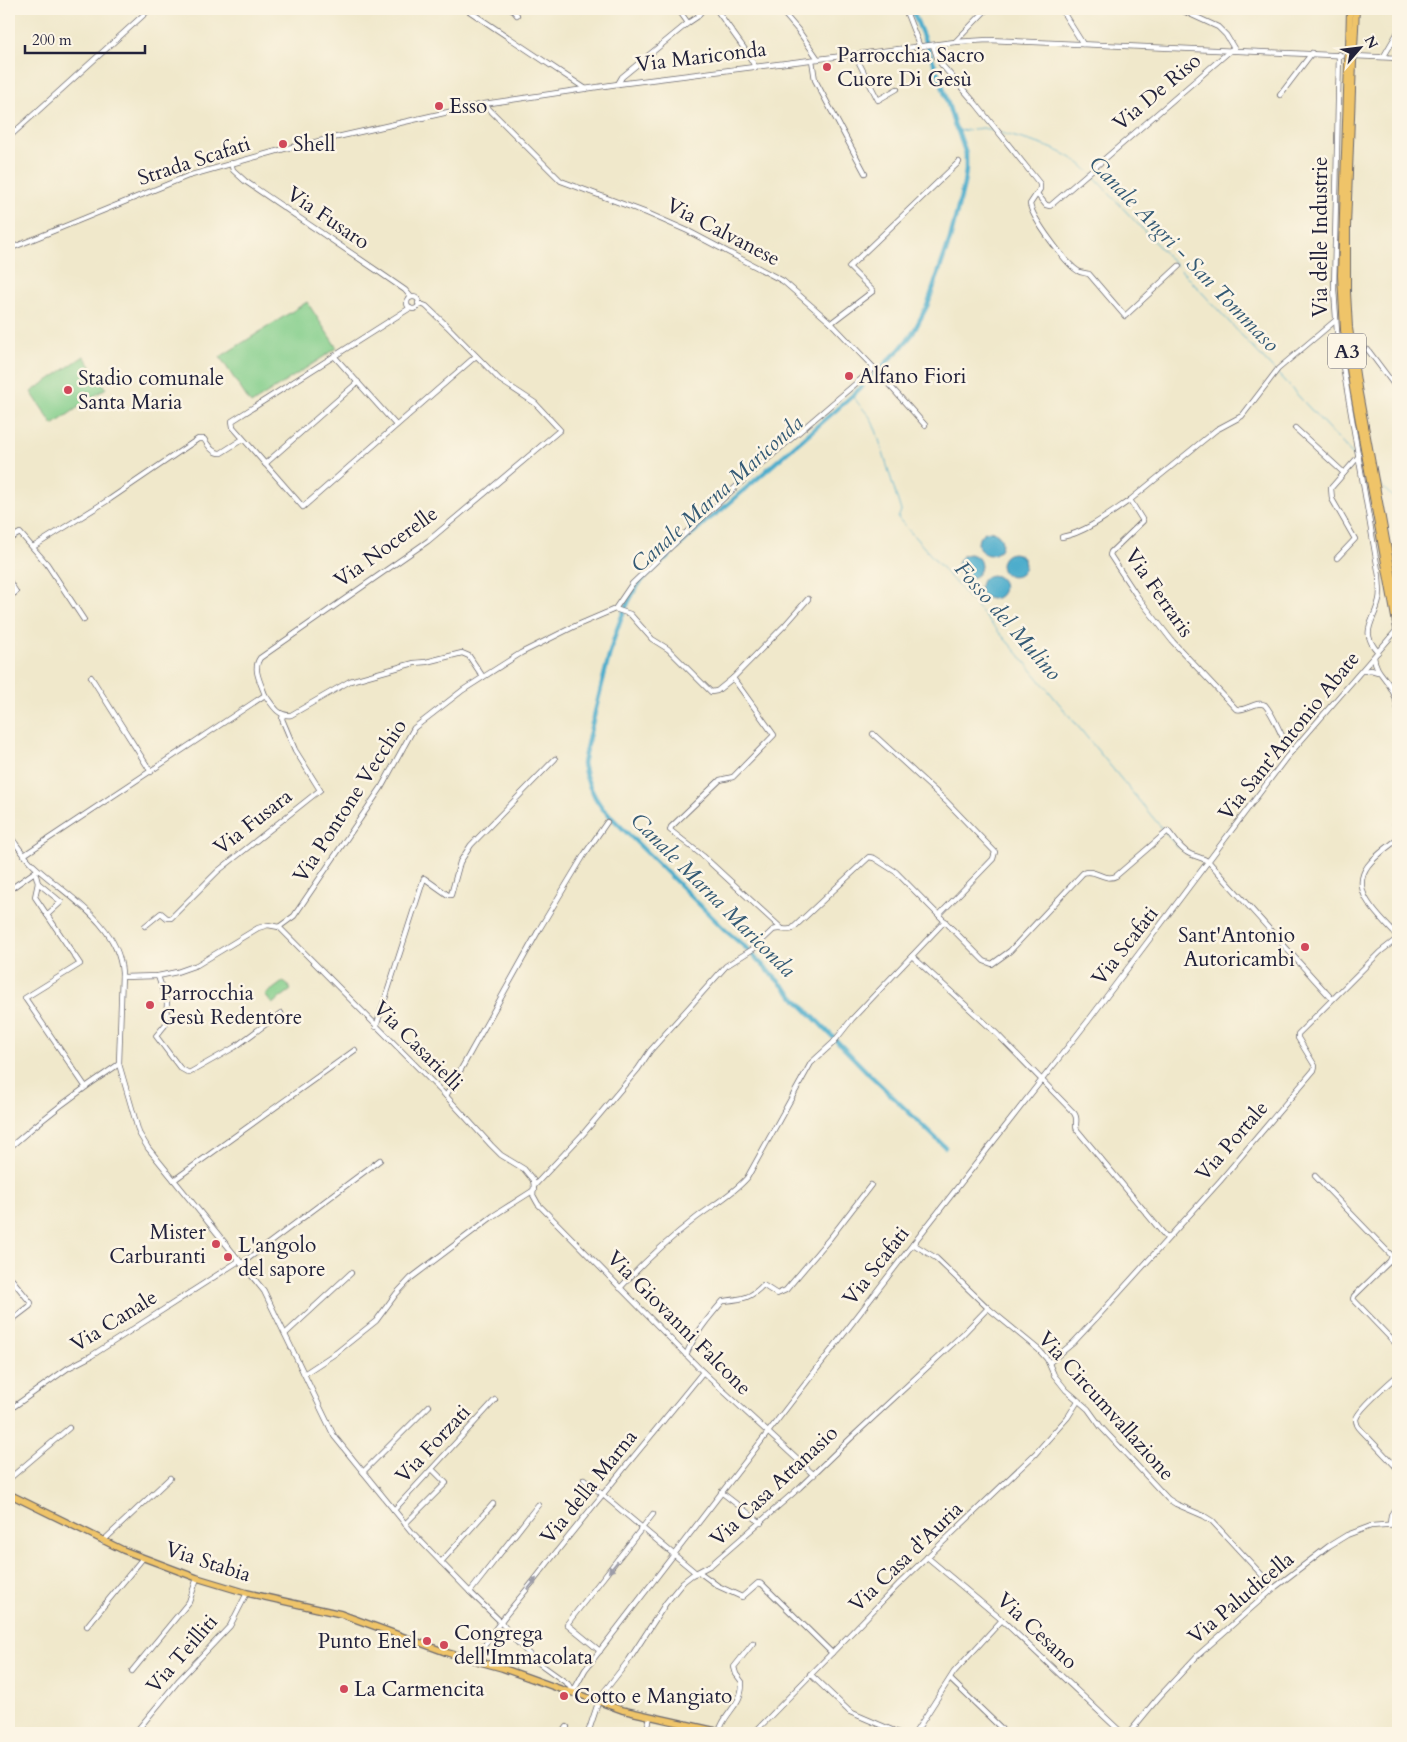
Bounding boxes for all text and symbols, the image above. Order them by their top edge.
scale bar [25,22,145,54]
north arrow [1334,22,1384,72]
text: 200 m [32,30,72,50]
text: N [1360,32,1382,52]
street label: Via Mariconda [634,35,768,79]
place label: Parrocchia Sacro Cuore Di Gesù [837,41,985,94]
street label: Via De Riso [1107,46,1207,138]
marker: Parrocchia Sacro Cuore Di Gesù [821,61,833,73]
place label: Esso [449,92,487,121]
marker: Esso [433,100,445,112]
street label: Strada Scafati [134,129,254,193]
place label: Shell [293,130,335,159]
marker: Shell [277,138,289,150]
water label: Canale Angri - San Tommaso [1082,149,1286,359]
street label: Via delle Industrie [1306,156,1335,318]
street label: Via Fusaro [281,180,375,256]
street label: Via Calvanese [661,191,785,273]
road number: A3 [1328,334,1366,368]
place label: Alfano Fiori [859,362,967,391]
place label: Stadio comunale Santa Maria [78,364,224,417]
marker: Alfano Fiori [843,370,855,382]
marker: Stadio comunale Santa Maria [62,384,74,396]
water label: Canale Marna Mariconda [624,408,810,579]
street label: Via Nocerelle [328,499,444,595]
street label: Via Ferraris [1118,543,1200,643]
water label: Fosso del Mulino [948,555,1068,687]
street label: Via Sant'Antonio Abate [1212,645,1366,827]
street label: Via Pontone Vecchio [286,714,414,888]
street label: Via Fusara [208,782,298,862]
water label: Canale Marna Mariconda [624,806,802,984]
street label: Via Scafati [1085,900,1165,992]
place label: Sant'Antonio Autoricambi [1178,921,1295,974]
marker: Sant'Antonio Autoricambi [1299,941,1311,953]
place label: Parrocchia Gesù Redentore [160,979,302,1032]
street label: Via Casarielli [366,994,470,1098]
marker: Parrocchia Gesù Redentore [144,999,156,1011]
street label: Via Portale [1189,1094,1275,1188]
place label: Mister Carburanti [109,1218,206,1271]
street label: Via Scafati [836,1220,916,1312]
place label: L'angolo del sapore [238,1231,326,1284]
marker: Mister Carburanti [210,1238,222,1250]
street label: Via Giovanni Falcone [600,1244,758,1402]
marker: L'angolo del sapore [222,1251,234,1263]
street label: Via Canale [65,1283,163,1359]
street label: Via Circumvallazione [1031,1325,1181,1487]
street label: Via Forzati [389,1398,477,1490]
street label: Via Casa Attanasio [704,1419,844,1553]
street label: Via della Marna [534,1424,644,1550]
street label: Via Casa d'Auria [843,1495,969,1619]
street label: Via Stabia [161,1535,255,1589]
street label: Via Paludicella [1182,1545,1300,1651]
one-way arrow [607,1560,618,1573]
one-way arrow [526,1578,537,1591]
street label: Via Cesano [990,1586,1084,1676]
street label: Via Teilliti [140,1608,225,1700]
place label: Congrega dell'Immacolata [454,1619,593,1672]
place label: Punto Enel [318,1627,417,1656]
marker: Punto Enel [421,1635,433,1647]
marker: Congrega dell'Immacolata [438,1639,450,1651]
place label: La Carmencita [354,1675,485,1704]
place label: Cotto e Mangiato [574,1682,732,1711]
marker: La Carmencita [338,1683,350,1695]
marker: Cotto e Mangiato [558,1690,570,1702]

